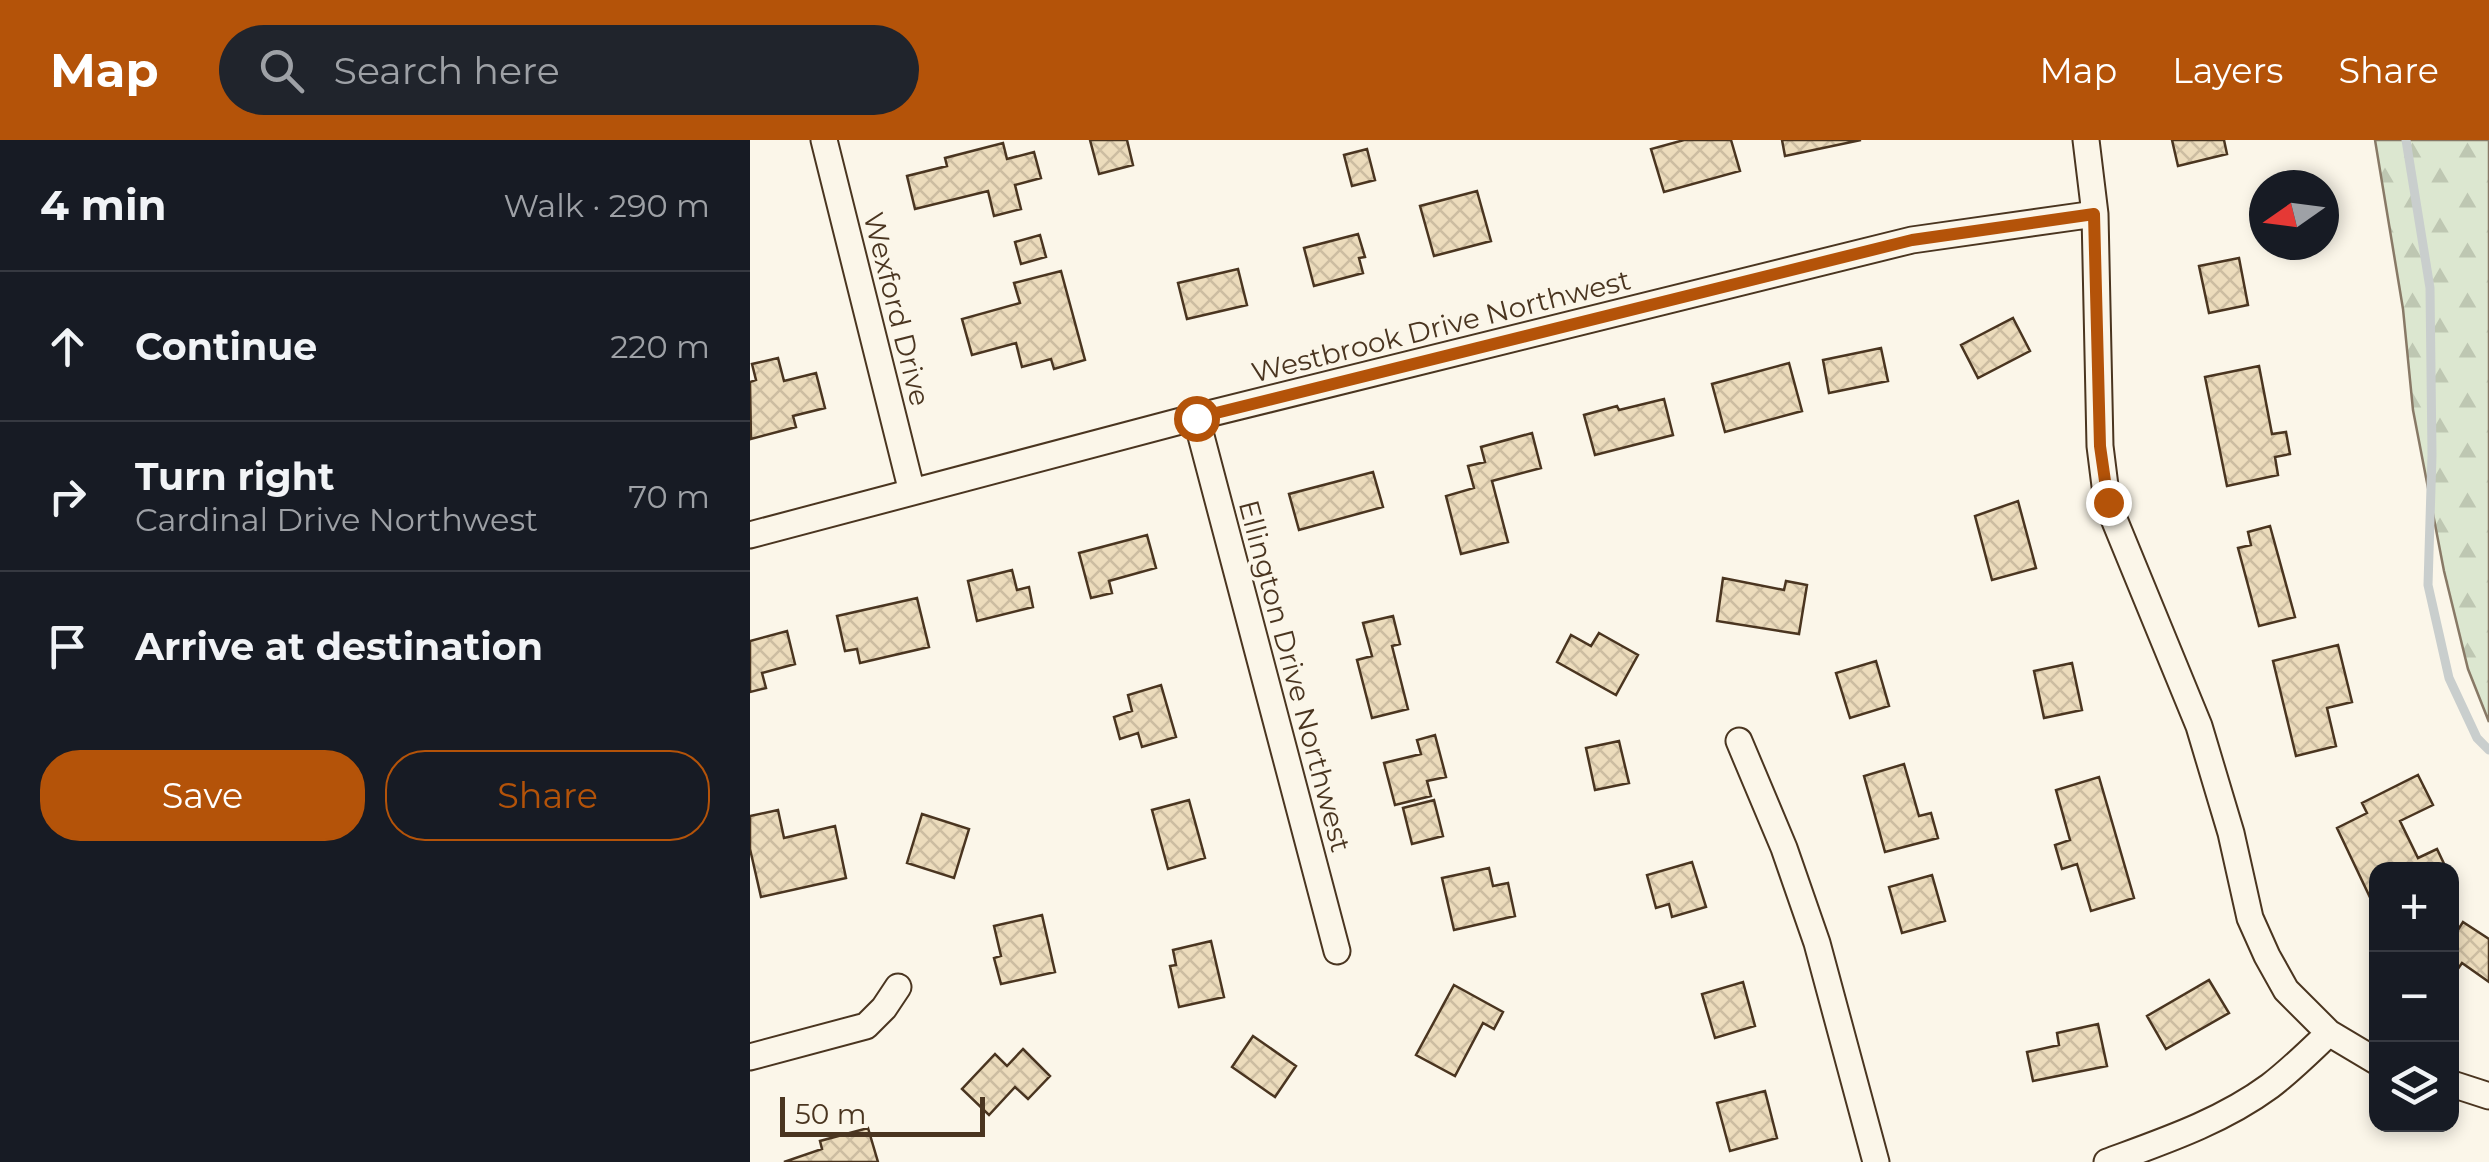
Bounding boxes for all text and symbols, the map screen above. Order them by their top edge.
search box [219,25,919,115]
text: Map [50,41,159,99]
icon: search [254,43,309,98]
text: Search here [334,47,560,94]
text: Map [2039,49,2117,92]
text: Layers [2172,49,2283,92]
text: Share [2338,49,2439,92]
north arrow [2249,170,2339,260]
text: 4 min [40,179,167,231]
text: Walk · 290 m [504,186,710,225]
street label: Wexford Drive [857,209,937,409]
street label: Westbrook Drive Northwest [1248,262,1634,390]
icon: ahead [40,319,95,374]
text: Continue [135,323,317,370]
text: 220 m [610,327,710,366]
route start [1174,396,1220,442]
text: Turn right [135,453,334,500]
icon: right [40,469,95,524]
text: 70 m [628,477,710,516]
route end [2086,480,2132,526]
street label: Ellington Drive Northwest [1232,496,1358,856]
text: Cardinal Drive Northwest [135,500,538,539]
icon: arrive [40,619,95,674]
text: Arrive at destination [135,623,543,670]
button: Save [40,750,365,841]
button: Share [385,750,710,841]
map controls [2369,862,2459,1132]
button: + [2369,862,2459,952]
button: − [2369,952,2459,1042]
button: layers [2369,1042,2459,1132]
scale bar [780,1092,985,1136]
text: 50 m [795,1097,866,1131]

